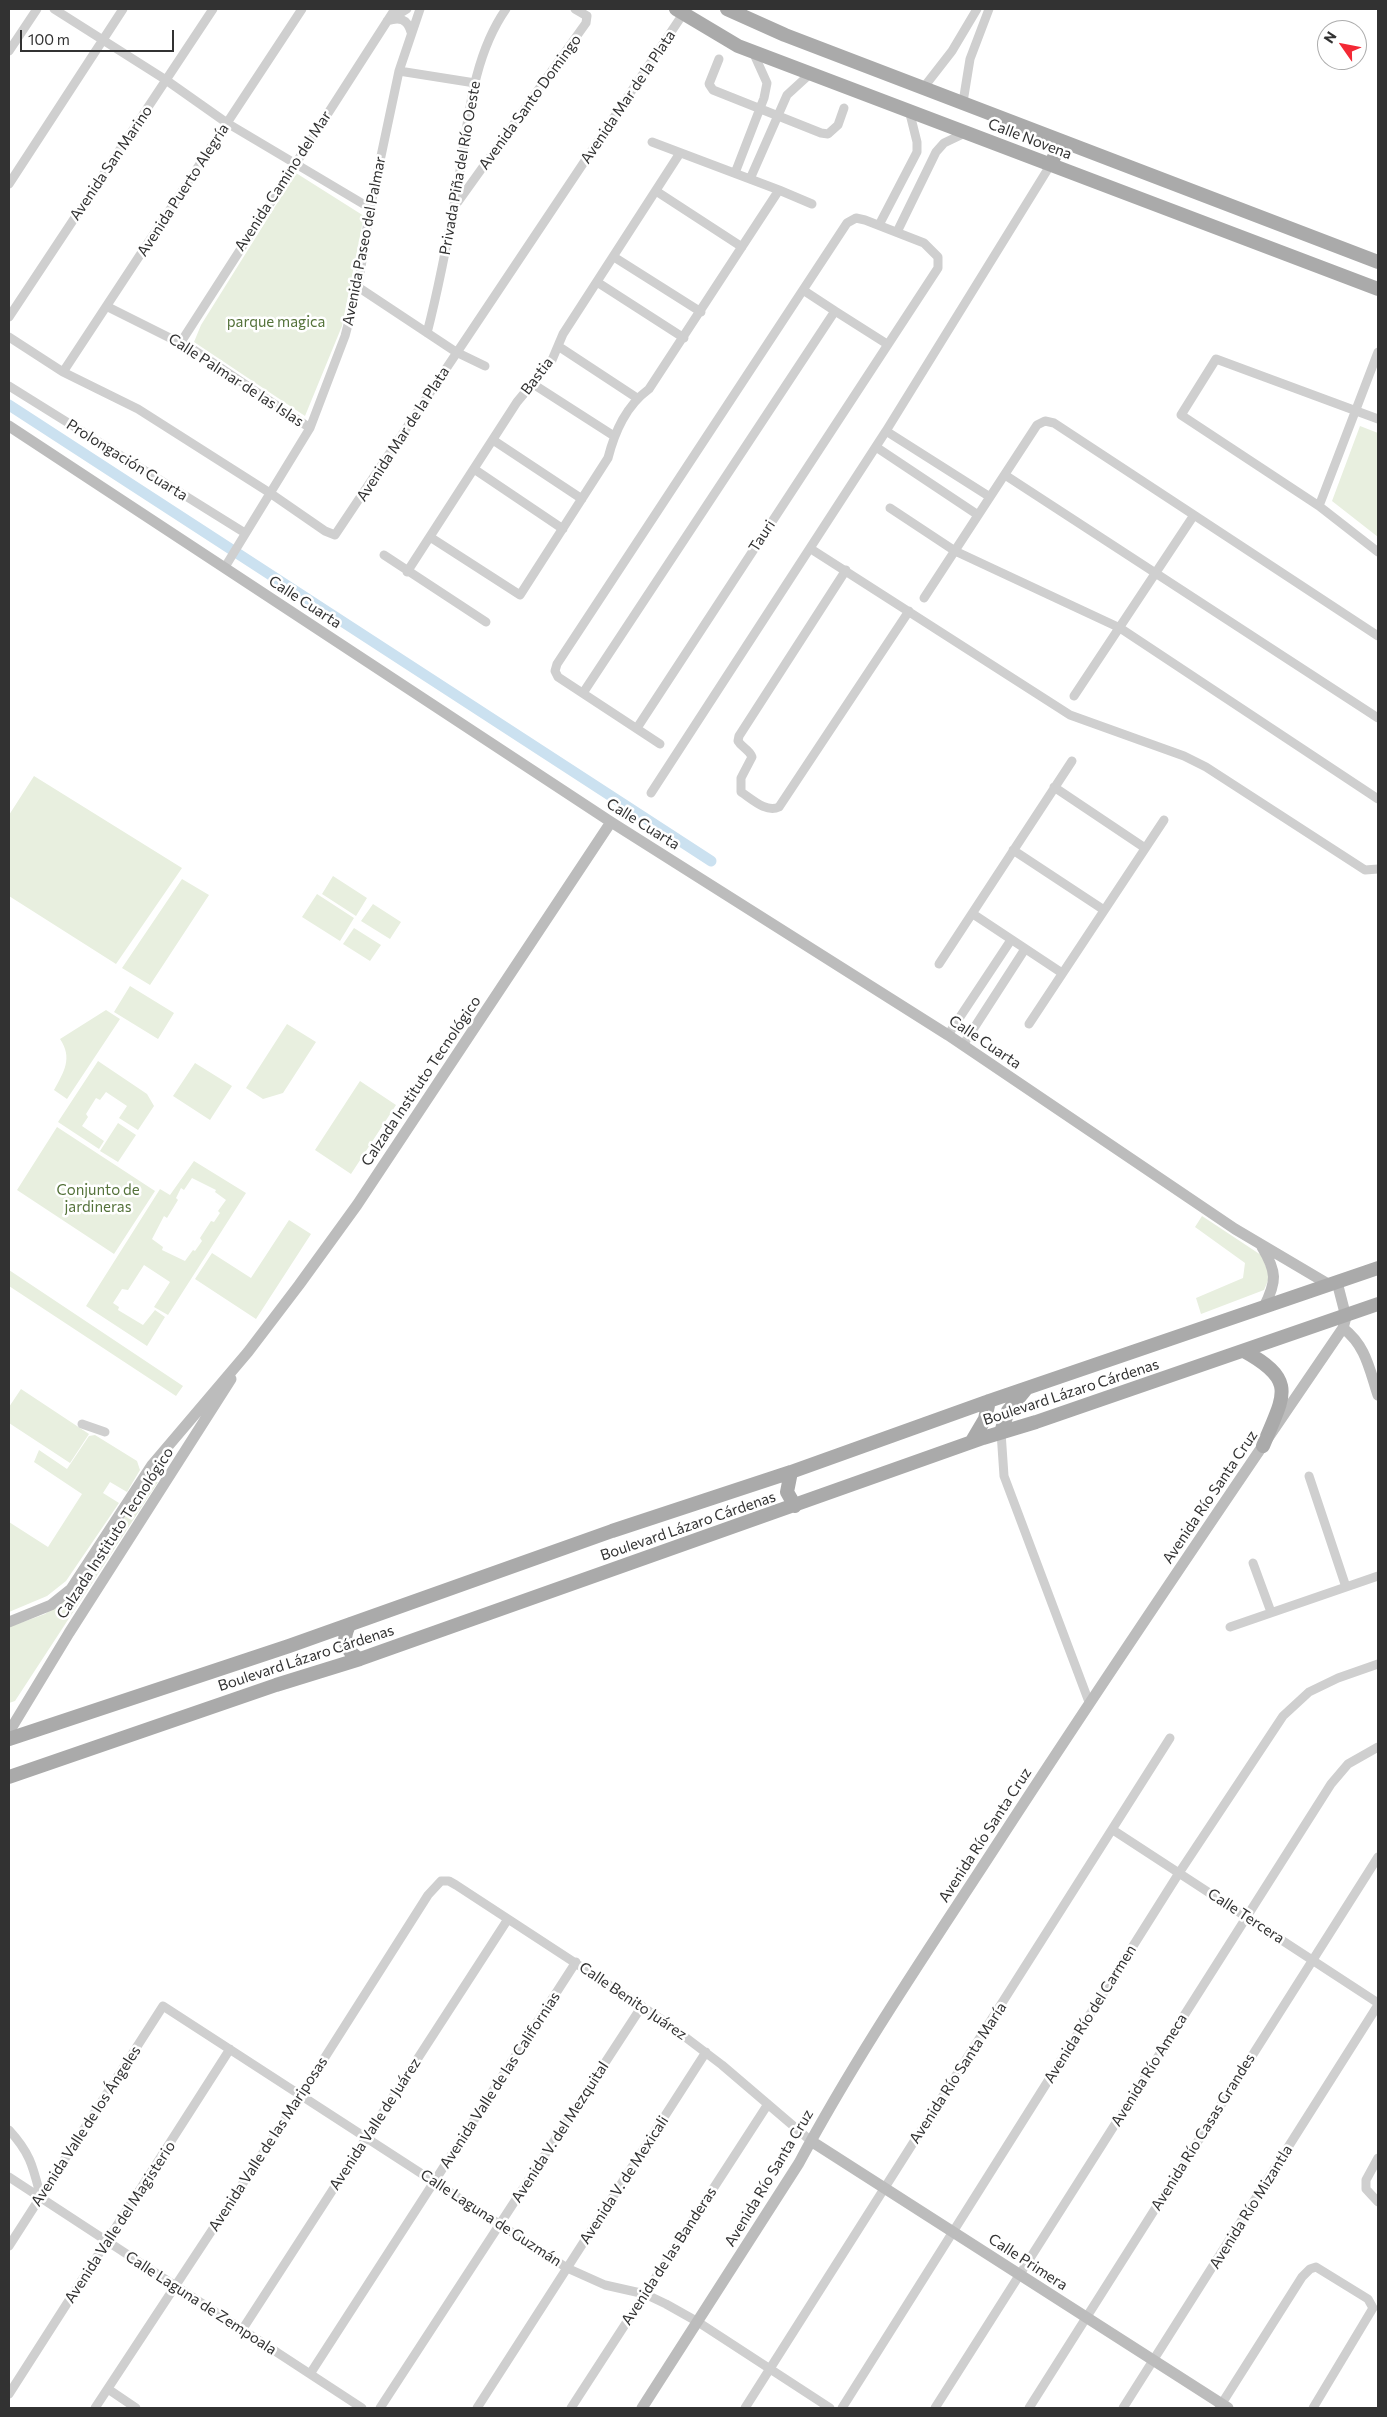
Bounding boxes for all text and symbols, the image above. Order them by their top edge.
scale bar [22,20,176,52]
north arrow [1317,20,1367,70]
street label: Avenida Mar de la Plata [577,27,679,167]
text: N [1320,28,1340,46]
text: 100 m [28,30,70,48]
street label: Avenida Santo Domingo [475,31,585,173]
street label: Privada Piña del Río Oeste [436,80,484,256]
street label: Avenida San Marino [66,102,156,224]
street label: Avenida Camino del Mar [231,107,335,255]
street label: Calle Novena [986,115,1074,163]
street label: Avenida Puerto Alegría [133,120,233,260]
street label: Avenida Paseo del Palmar [339,155,389,327]
park label: parque magica [227,313,325,331]
street label: Calle Palmar de las Islas [165,330,307,430]
street label: Bastia [517,354,557,398]
street label: Avenida Mar de la Plata [353,363,453,505]
street label: Prolongación Cuarta [63,415,191,505]
street label: Tauri [745,517,779,555]
street label: Calle Cuarta [265,572,345,632]
street label: Calle Cuarta [603,794,683,854]
street label: Calzada Instituto Tecnológico [357,993,485,1169]
street label: Calle Cuarta [946,1011,1024,1073]
park label: Conjunto de jardineras [56,1181,140,1216]
street label: Boulevard Lázaro Cárdenas [981,1355,1161,1429]
street label: Avenida Río Santa Cruz [1159,1427,1261,1567]
street label: Calzada Instituto Tecnológico [53,1444,177,1622]
street label: Boulevard Lázaro Cárdenas [598,1488,778,1564]
street label: Boulevard Lázaro Cárdenas [216,1621,396,1695]
street label: Avenida Río Santa Cruz [935,1764,1035,1906]
street label: Calle Tercera [1204,1885,1288,1947]
street label: Avenida Río del Carmen [1040,1942,1140,2086]
street label: Calle Benito Juárez [576,1958,690,2044]
street label: Avenida Valle de las Californias [436,1988,564,2172]
street label: Avenida Río Santa María [906,1999,1010,2147]
street label: Avenida Río Ameca [1107,2010,1191,2130]
street label: Avenida Valle de los Ángeles [27,2042,145,2210]
street label: Avenida Río Casas Grandes [1147,2050,1259,2214]
street label: Avenida Valle de las Mariposas [205,2053,331,2235]
street label: Avenida Valle de Juárez [326,2055,424,2193]
street label: Avenida V. del Mezquital [508,2058,612,2206]
street label: Avenida Río Santa Cruz [721,2106,817,2250]
street label: Avenida V. de Mexicali [576,2113,672,2247]
street label: Avenida Valle del Magisterio [61,2138,179,2306]
street label: Avenida Río Mizantla [1206,2142,1296,2272]
street label: Calle Laguna de Guzmán [417,2166,565,2270]
street label: Avenida de las Banderas [618,2184,720,2328]
street label: Calle Primera [985,2230,1071,2294]
street label: Calle Laguna de Zempoala [122,2247,280,2359]

